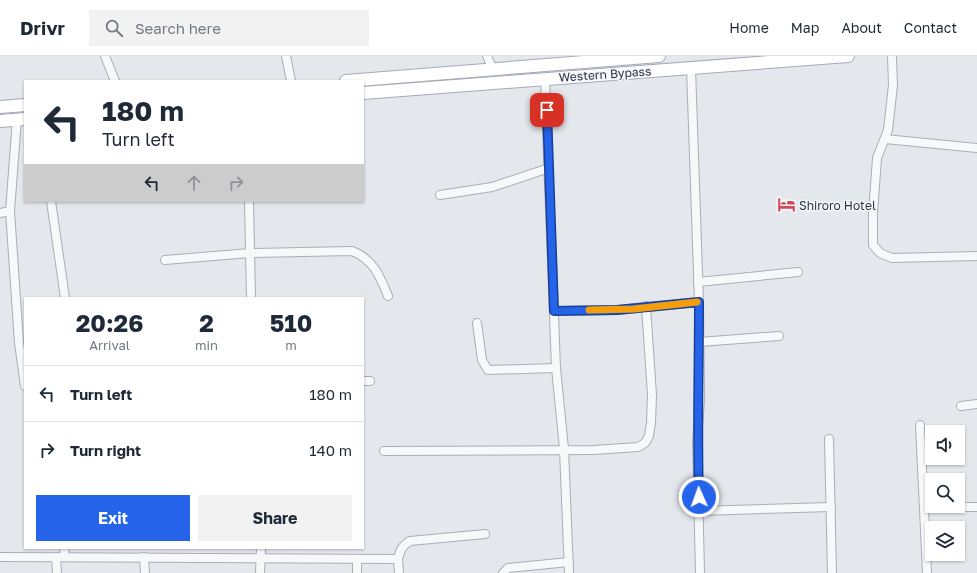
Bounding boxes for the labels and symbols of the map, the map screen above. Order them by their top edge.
street label: Western Bypass [558,63,652,85]
pin [530,93,564,127]
hotel icon: Shiroro Hotel [776,195,796,215]
place label: Shiroro Hotel [799,198,876,213]
position arrow [678,476,720,518]

